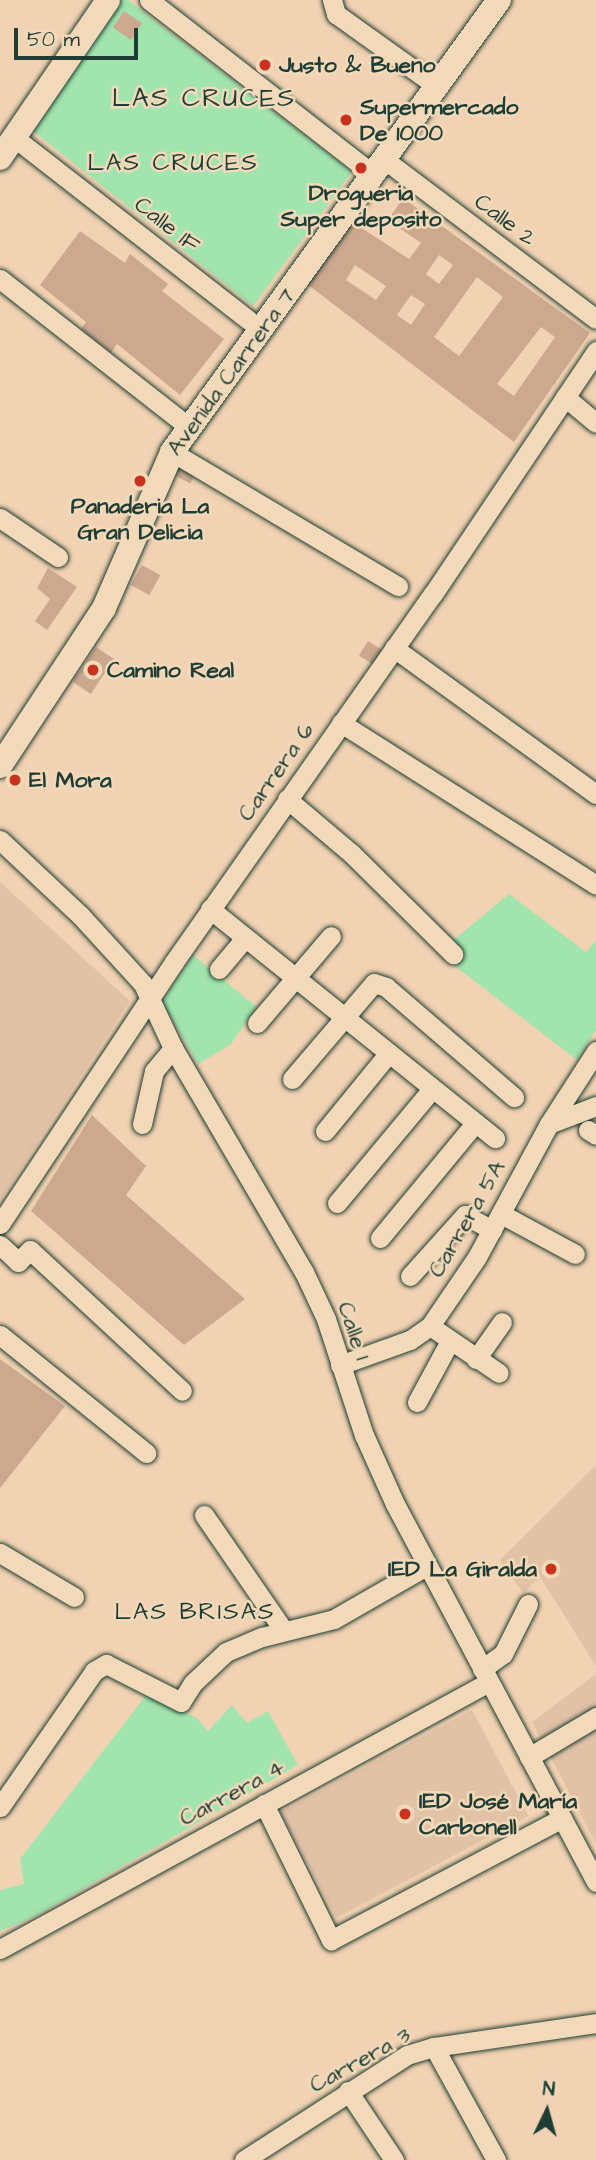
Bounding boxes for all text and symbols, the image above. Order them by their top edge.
scale bar [18,14,142,58]
text: 50 m [27,25,80,54]
place label: Justo & Bueno [279,51,435,79]
marker: Justo & Bueno [257,57,273,73]
district label: LAS CRUCES [113,83,295,115]
place label: Supermercado De 1000 [360,93,518,147]
marker: Supermercado De 1000 [338,112,354,128]
district label: LAS CRUCES [89,150,257,178]
marker: Drogueria Super deposito [353,160,369,176]
place label: Drogueria Super deposito [281,179,441,233]
street label: Calle 2 [469,188,541,252]
street label: Calle 1F [129,191,205,259]
street label: Avenida Carrera 7 [161,283,301,461]
marker: Panaderia La Gran Delicia [132,473,148,489]
place label: Panaderia La Gran Delicia [71,492,209,546]
place label: Camino Real [107,656,234,684]
marker: Camino Real [85,662,101,678]
street label: Carrera 6 [232,717,320,827]
place label: El Mora [29,766,112,794]
marker: El Mora [7,772,23,788]
street label: Carrera 5A [422,1156,512,1282]
street label: Calle 1 [331,1298,377,1364]
place label: IED La Giralda [388,1555,537,1583]
marker: IED La Giralda [543,1561,559,1577]
district label: LAS BRISAS [116,1599,274,1627]
street label: Carrera 4 [175,1754,289,1832]
place label: IED José María Carbonell [419,1787,577,1841]
marker: IED José María Carbonell [397,1806,413,1822]
street label: Carrera 3 [305,2021,415,2099]
north arrow [512,2076,582,2146]
text: N [542,2076,556,2104]

